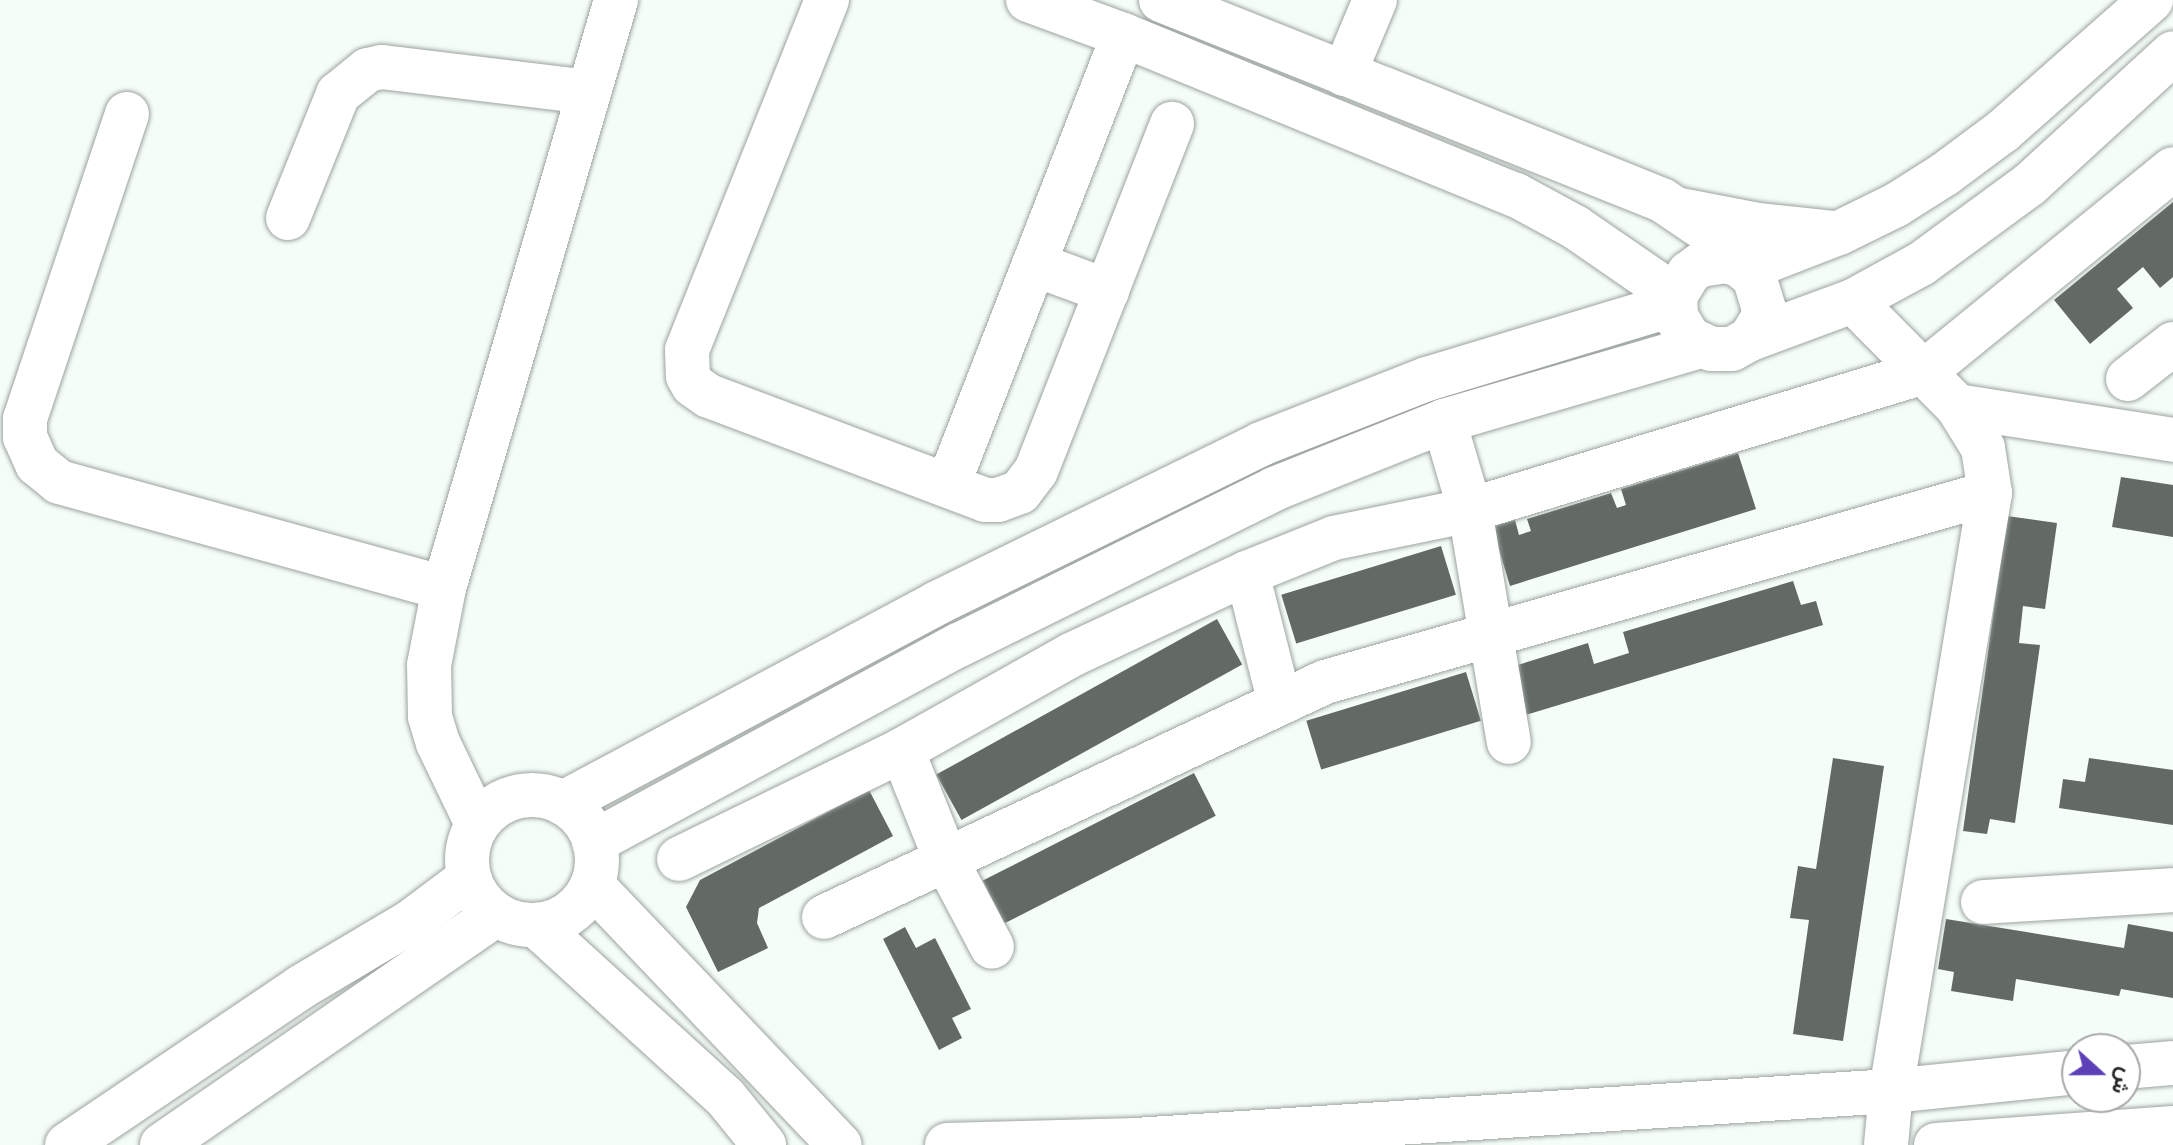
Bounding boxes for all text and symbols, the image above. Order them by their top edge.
north arrow [2061,1033,2141,1113]
text: ش [2105,1064,2139,1098]

